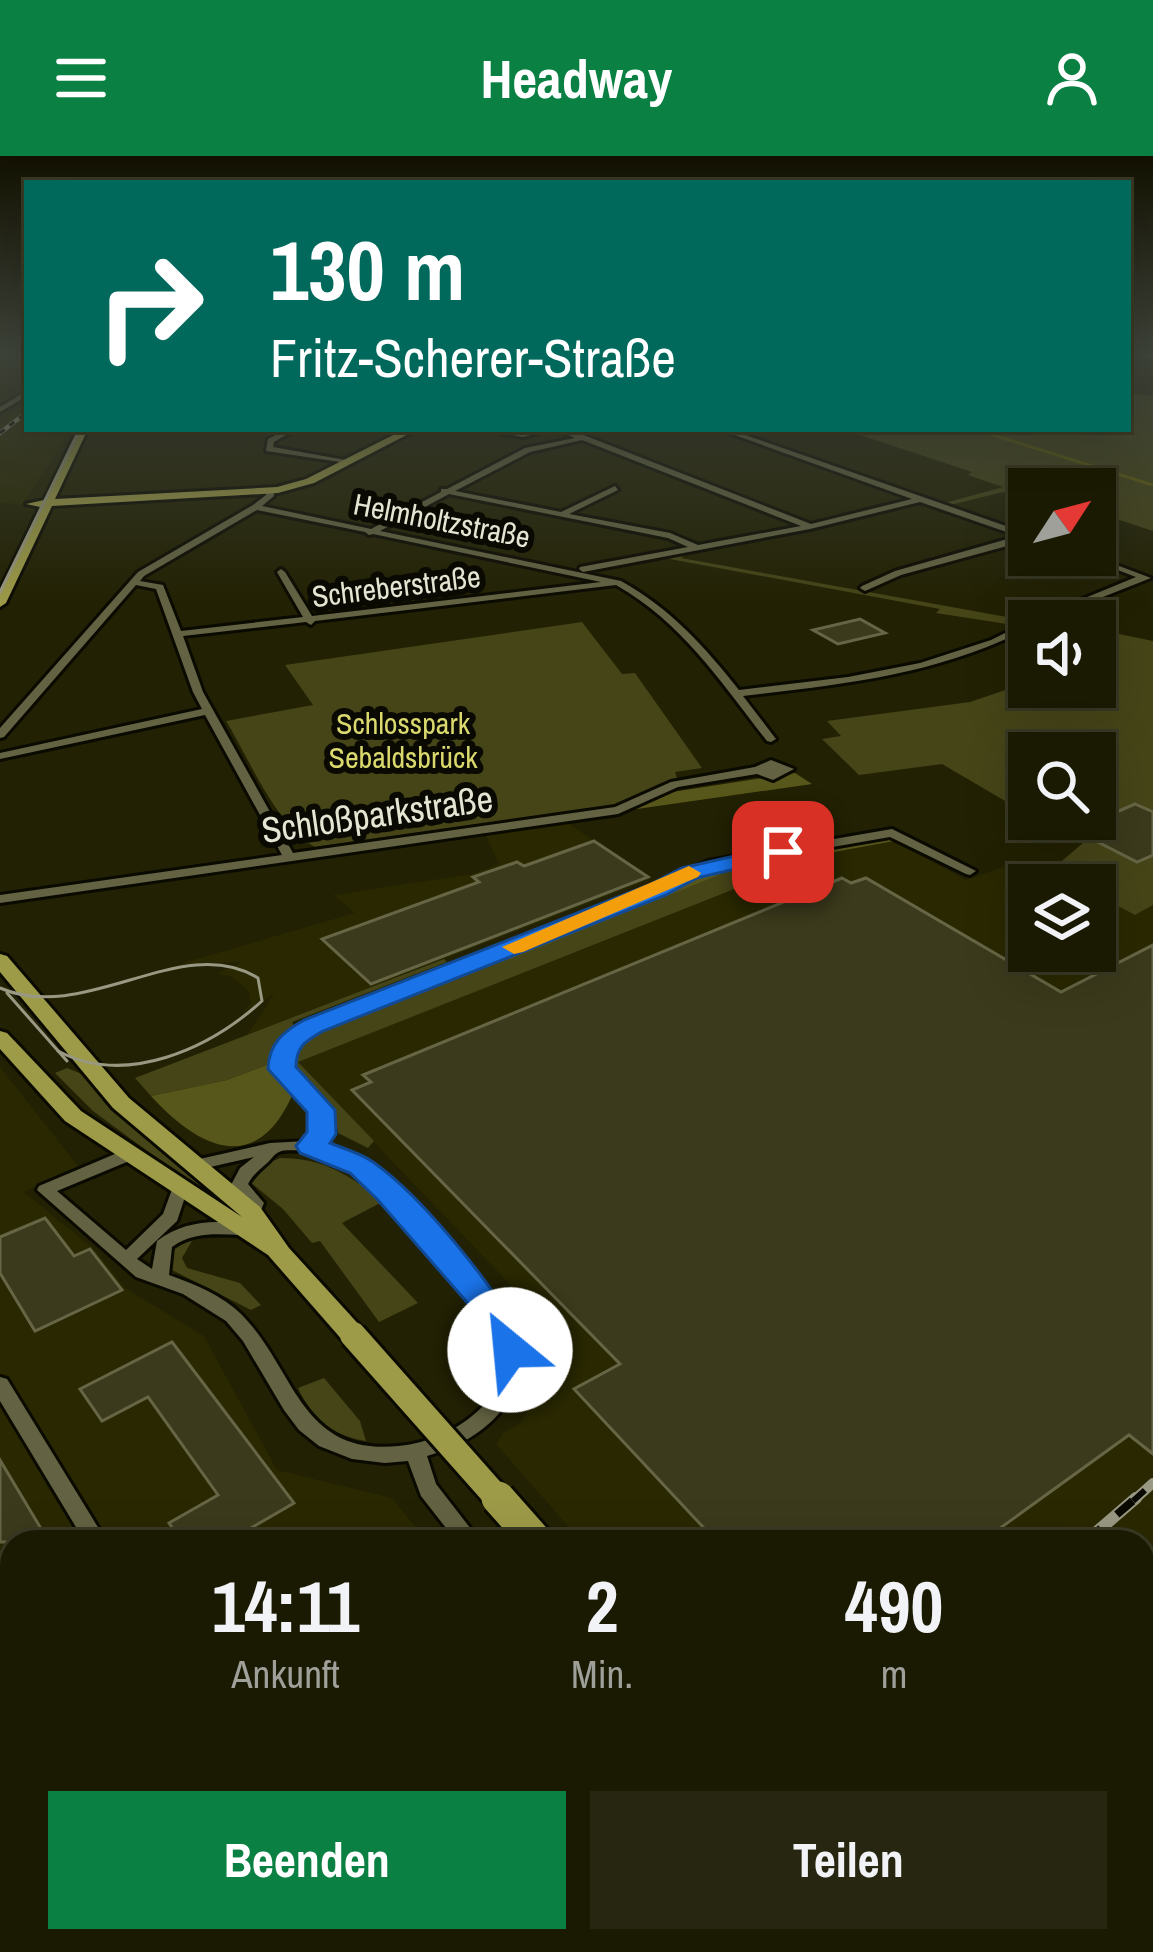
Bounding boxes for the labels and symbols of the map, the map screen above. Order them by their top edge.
north arrow [1008,468,1116,576]
street label: Helmholtzstraße [350,483,534,557]
street label: Schreberstraße [309,556,483,616]
park label: Schlosspark Sebaldsbrück [328,703,478,777]
street label: Schloßparkstraße [258,774,496,854]
pin [732,801,834,903]
position arrow [447,1287,573,1413]

